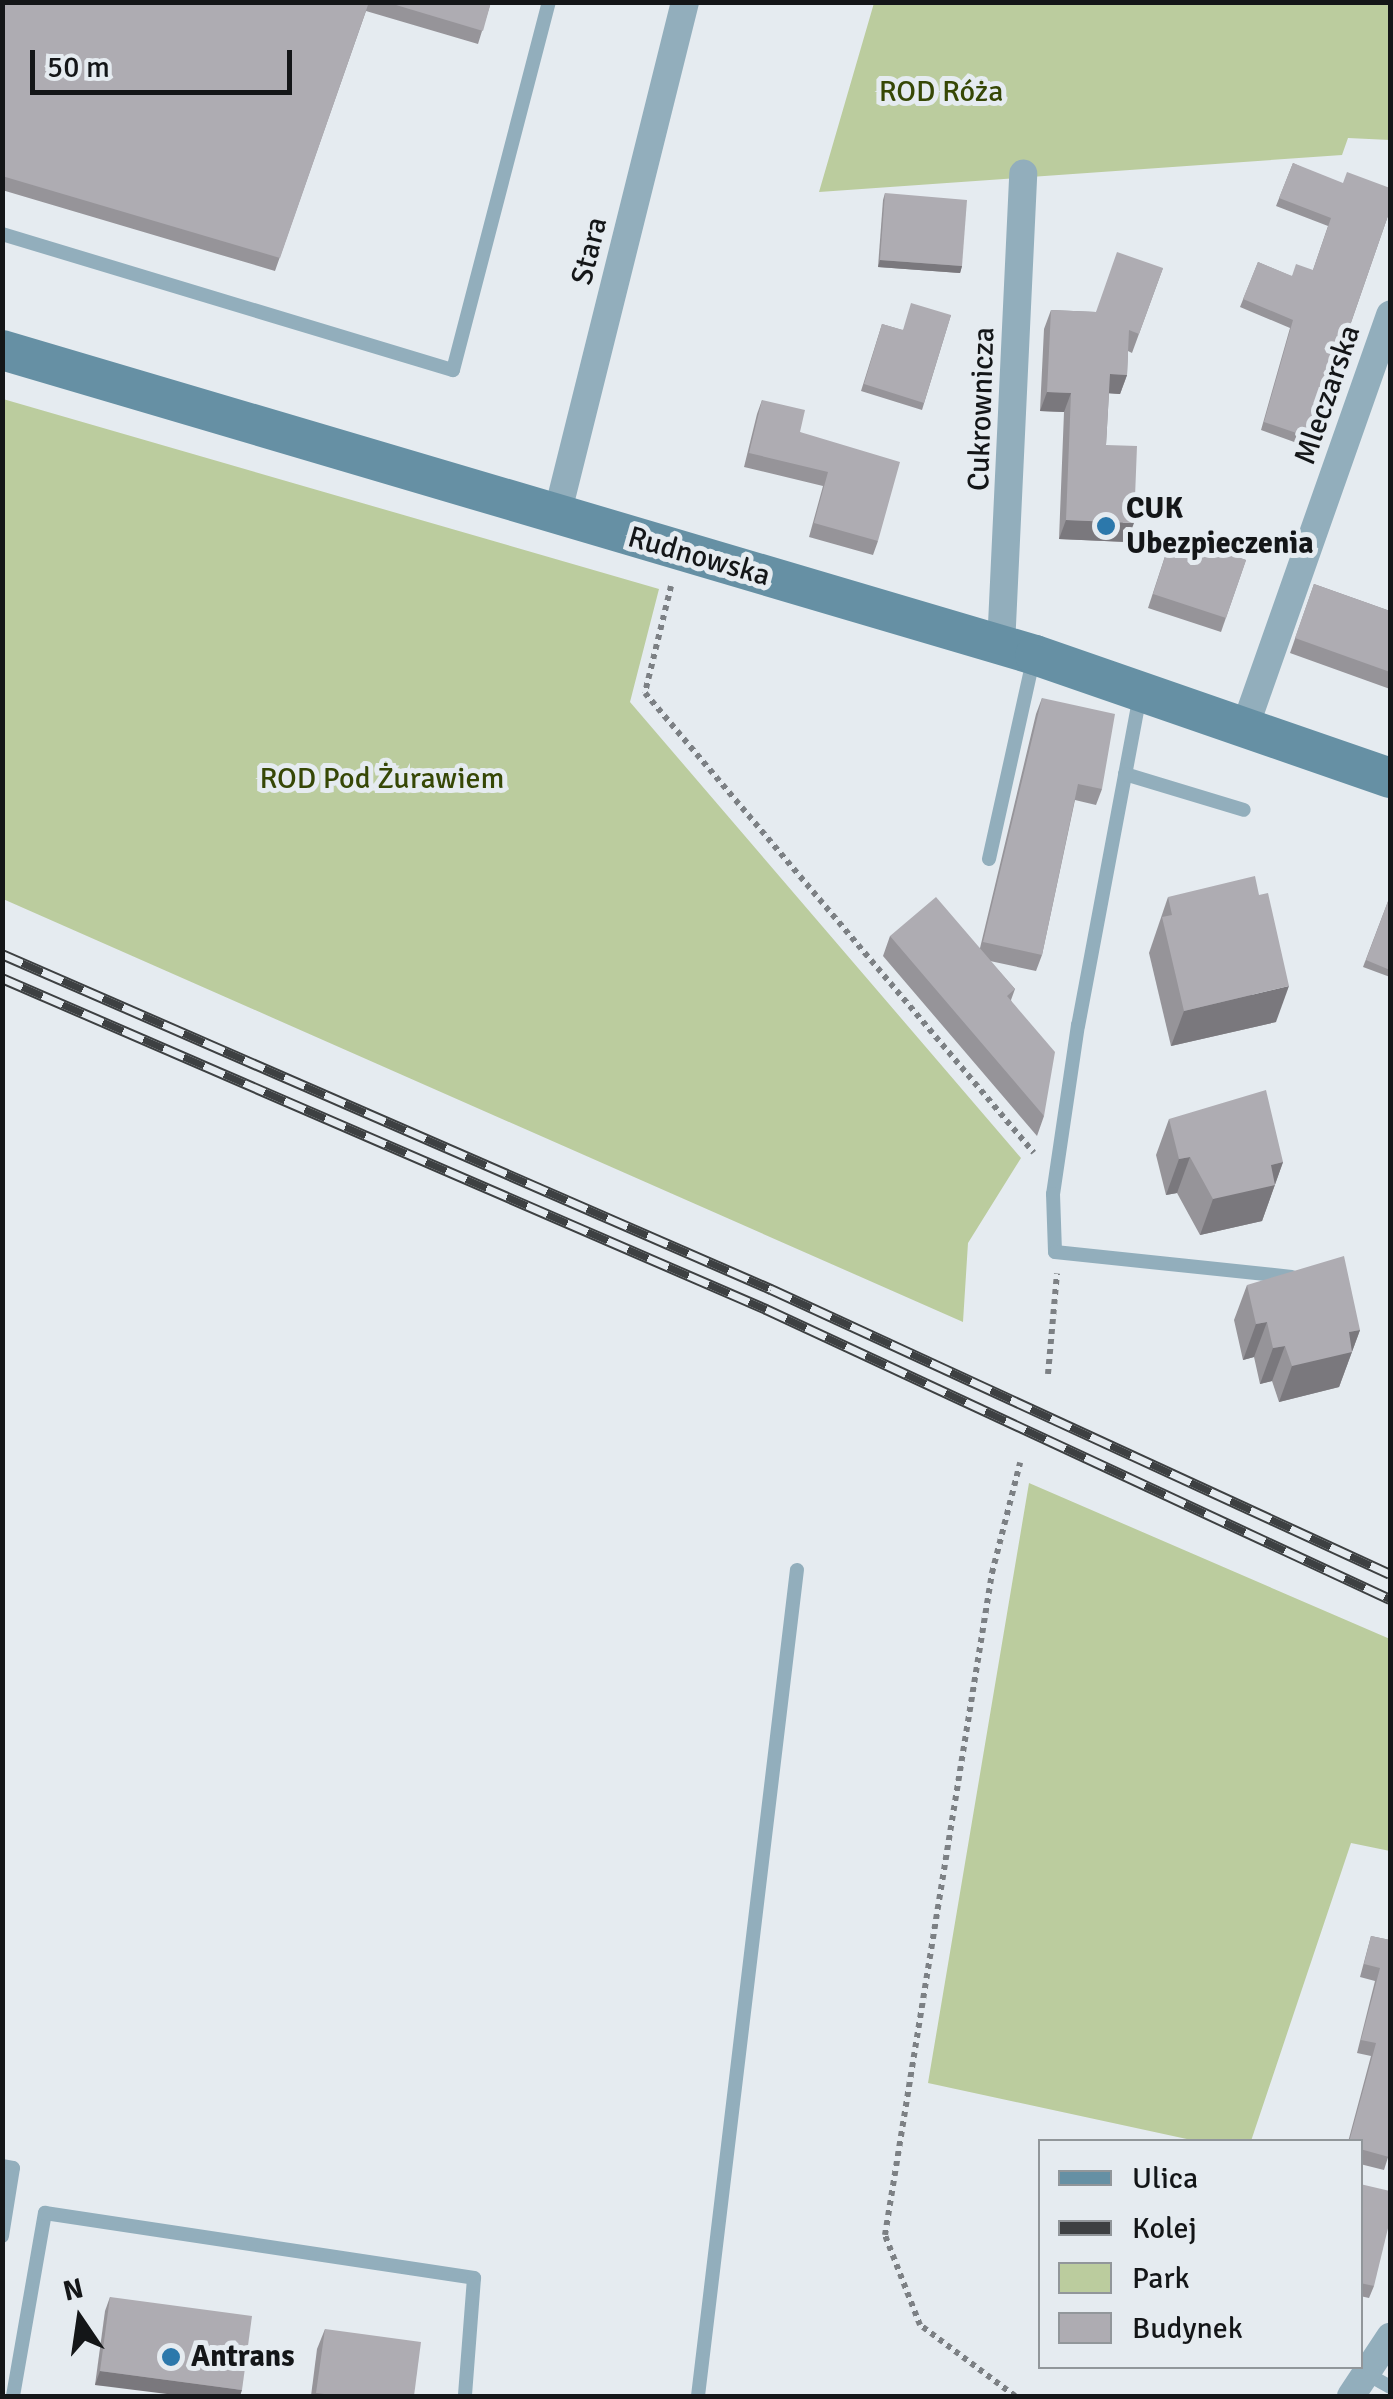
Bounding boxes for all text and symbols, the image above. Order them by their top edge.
scale bar [35,30,298,92]
text: 50 m [47,49,110,86]
park label: ROD Róża [879,74,1003,110]
street label: Stara [564,213,616,289]
street label: Mleczarska [1287,321,1369,469]
street label: Cukrownicza [961,326,1003,492]
place label: CUK Ubezpieczenia [1126,491,1314,562]
marker: CUK Ubezpieczenia [1095,515,1117,537]
street label: Rudnowska [624,520,774,594]
park label: ROD Pod Żurawiem [260,761,504,797]
legend [1038,2139,1363,2369]
text: Ulica [1132,2160,1198,2197]
text: Kolej [1132,2210,1197,2247]
text: Park [1132,2260,1190,2297]
north arrow [30,2269,130,2369]
text: N [60,2271,87,2309]
text: Budynek [1132,2310,1243,2347]
place label: Antrans [191,2339,294,2375]
marker: Antrans [160,2346,182,2368]

